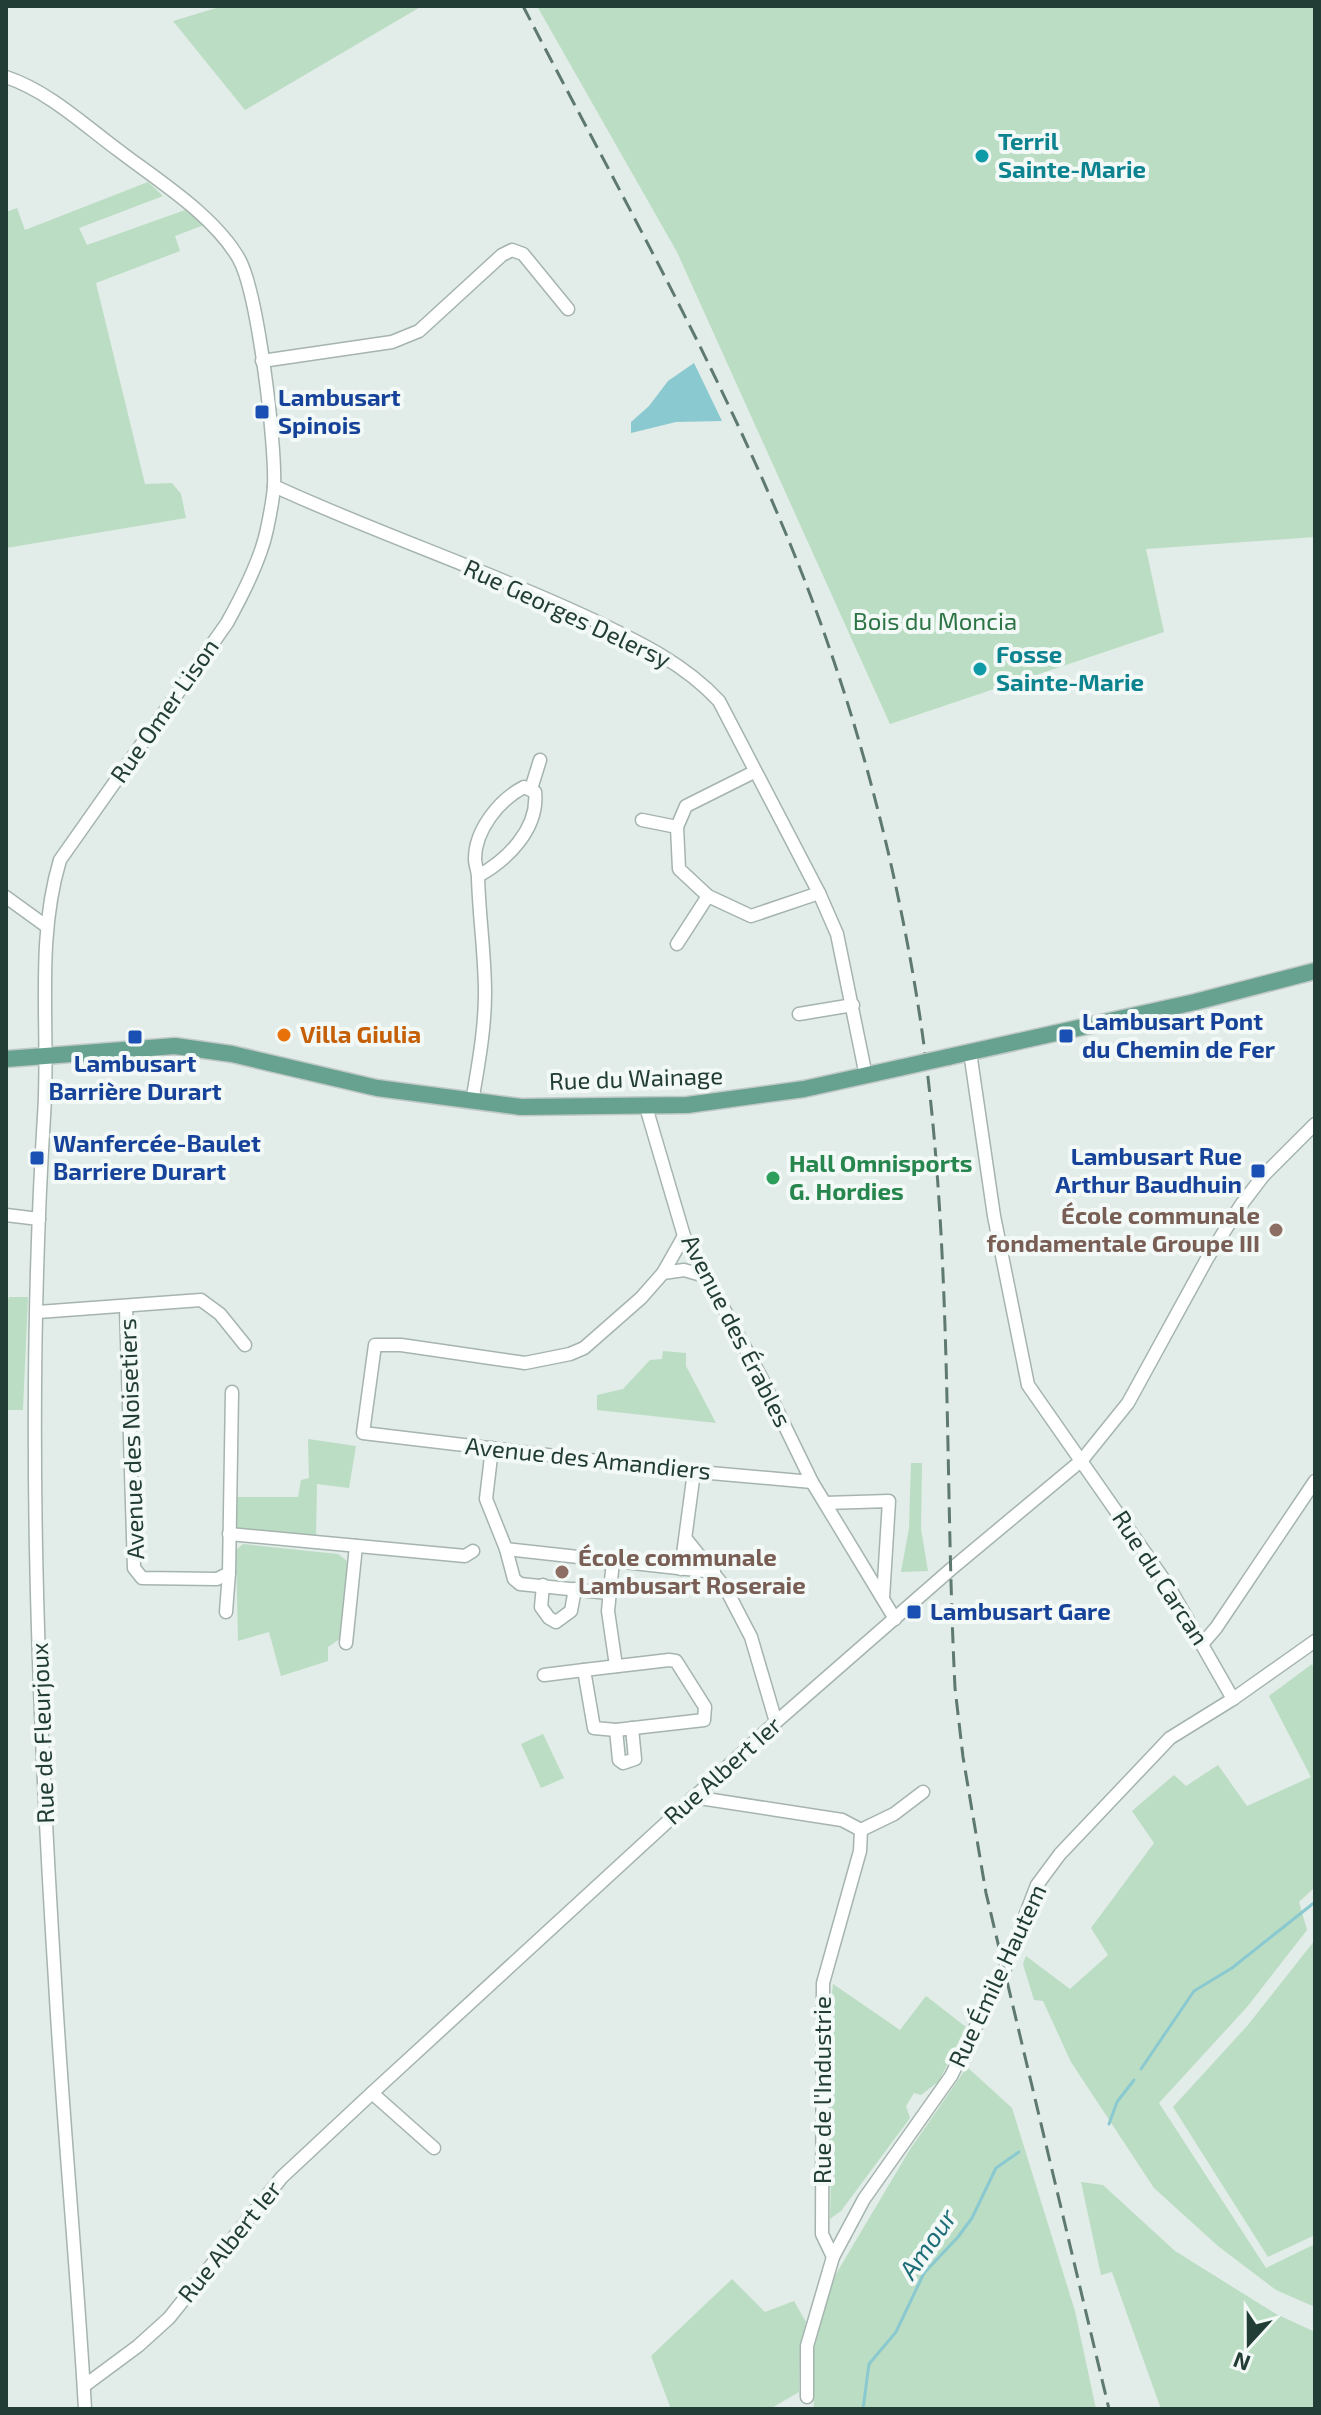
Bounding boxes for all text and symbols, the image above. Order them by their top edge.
place label: Terril Sainte-Marie [998,126,1146,183]
marker: Terril Sainte-Marie [973,147,991,165]
place label: Lambusart Spinois [278,382,401,439]
marker: Lambusart Spinois [253,403,271,421]
street label: Rue Georges Delersy [460,552,676,673]
park label: Bois du Moncia [853,606,1017,635]
street label: Rue Omer Lison [103,633,224,788]
place label: Fosse Sainte-Marie [996,639,1144,696]
marker: Fosse Sainte-Marie [971,660,989,678]
place label: Lambusart Pont du Chemin de Fer [1082,1006,1276,1063]
place label: Villa Giulia [300,1019,421,1048]
marker: Villa Giulia [275,1026,293,1044]
marker: Lambusart Pont du Chemin de Fer [1057,1027,1075,1045]
marker: Lambusart Barrière Durart [126,1028,144,1046]
place label: Lambusart Barrière Durart [48,1048,222,1105]
street label: Rue du Wainage [548,1060,723,1095]
place label: Wanfercée-Baulet Barriere Durart [53,1128,261,1185]
place label: Lambusart Rue Arthur Baudhuin [1055,1141,1242,1198]
place label: Hall Omnisports G. Hordies [789,1148,973,1205]
marker: Wanfercée-Baulet Barriere Durart [28,1149,46,1167]
marker: Lambusart Rue Arthur Baudhuin [1249,1162,1267,1180]
marker: Hall Omnisports G. Hordies [764,1169,782,1187]
place label: École communale fondamentale Groupe III [987,1200,1260,1257]
marker: École communale fondamentale Groupe III [1267,1221,1285,1239]
street label: Avenue des Érables [676,1229,798,1431]
street label: Avenue des Noisetiers [112,1318,149,1560]
street label: Avenue des Amandiers [464,1430,712,1485]
street label: Rue du Carcan [1107,1504,1216,1650]
place label: École communale Lambusart Roseraie [578,1542,806,1599]
marker: École communale Lambusart Roseraie [553,1563,571,1581]
place label: Lambusart Gare [930,1596,1111,1625]
marker: Lambusart Gare [905,1603,923,1621]
street label: Rue de Fleurjoux [24,1642,59,1824]
street label: Rue Albert Ier [657,1709,787,1830]
street label: Rue Émile Hautem [942,1879,1052,2071]
street label: Rue de l'Industrie [807,1996,836,2184]
street label: Rue Albert Ier [171,2174,287,2308]
water label: Amour [891,2202,962,2285]
north arrow [1209,2303,1289,2383]
text: N [1229,2348,1254,2378]

